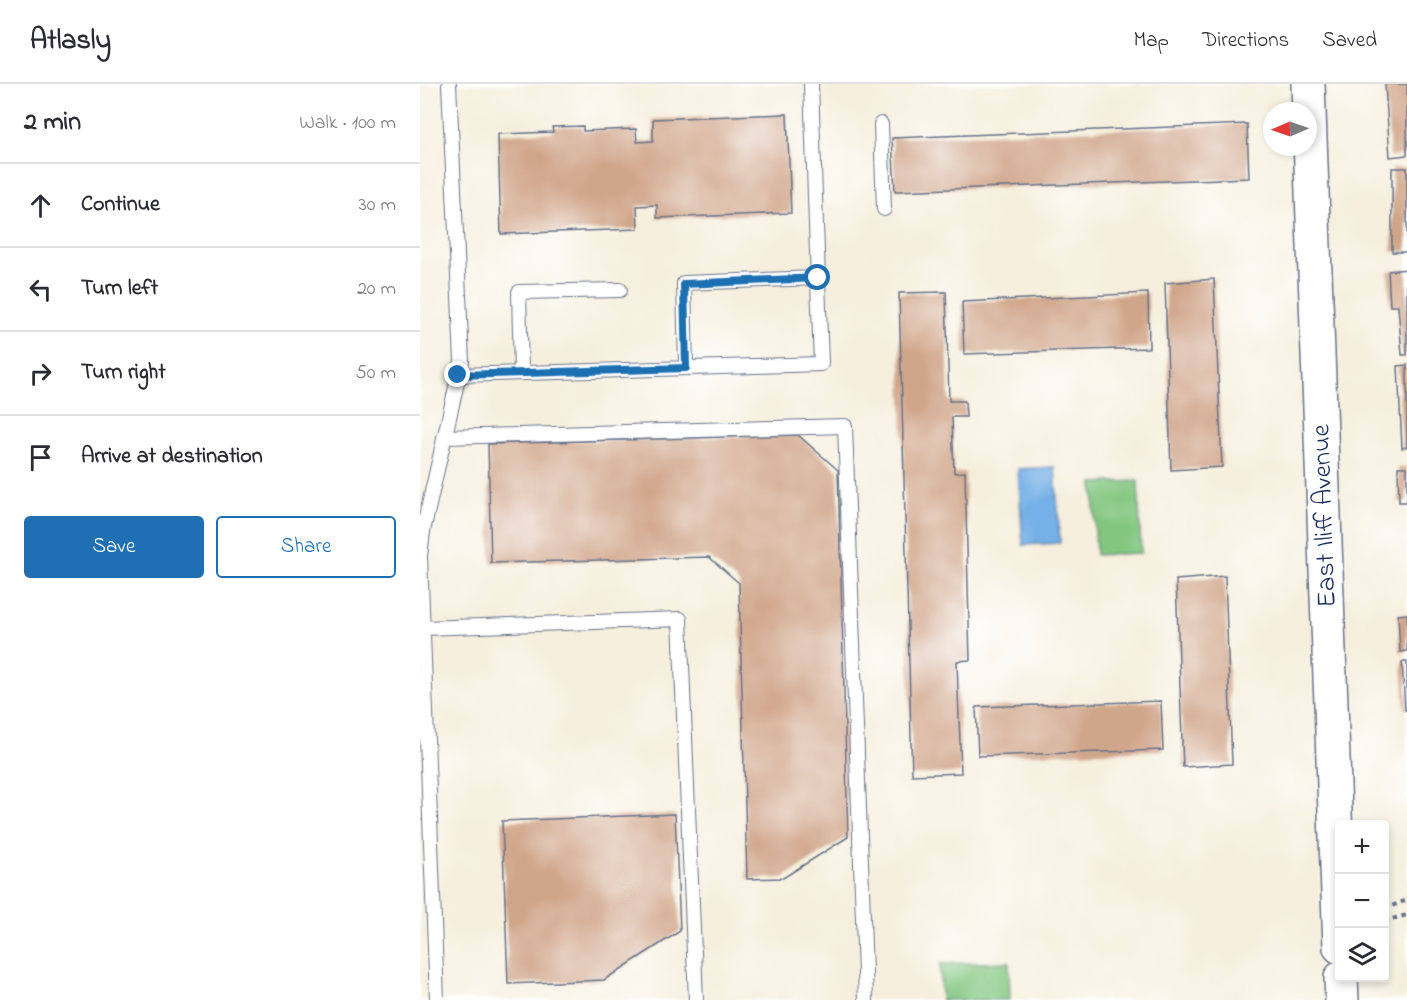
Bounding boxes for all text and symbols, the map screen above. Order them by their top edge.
text: Atlasly [30,21,111,62]
text: Map [1133,26,1169,56]
text: Directions [1202,26,1289,56]
text: Saved [1322,26,1377,56]
north arrow [1263,102,1317,156]
text: 2 min [24,104,81,142]
text: Walk · 100 m [299,109,396,138]
icon: ahead [24,189,57,222]
text: Continue [81,189,160,221]
text: 30 m [359,191,396,220]
route start [804,264,830,290]
icon: left [24,273,57,306]
text: Turn left [81,273,158,305]
text: 20 m [357,275,396,304]
icon: right [24,357,57,390]
text: Turn right [81,357,166,389]
text: 50 m [355,359,396,388]
route end [444,361,470,387]
street label: East Iliff Avenue [1302,423,1348,608]
icon: arrive [24,441,57,474]
text: Arrive at destination [81,441,263,473]
button: Save [24,516,204,578]
button: Share [216,516,396,578]
map controls [1335,820,1389,982]
button: + [1335,820,1389,874]
button: − [1335,874,1389,928]
button: layers [1335,928,1389,982]

